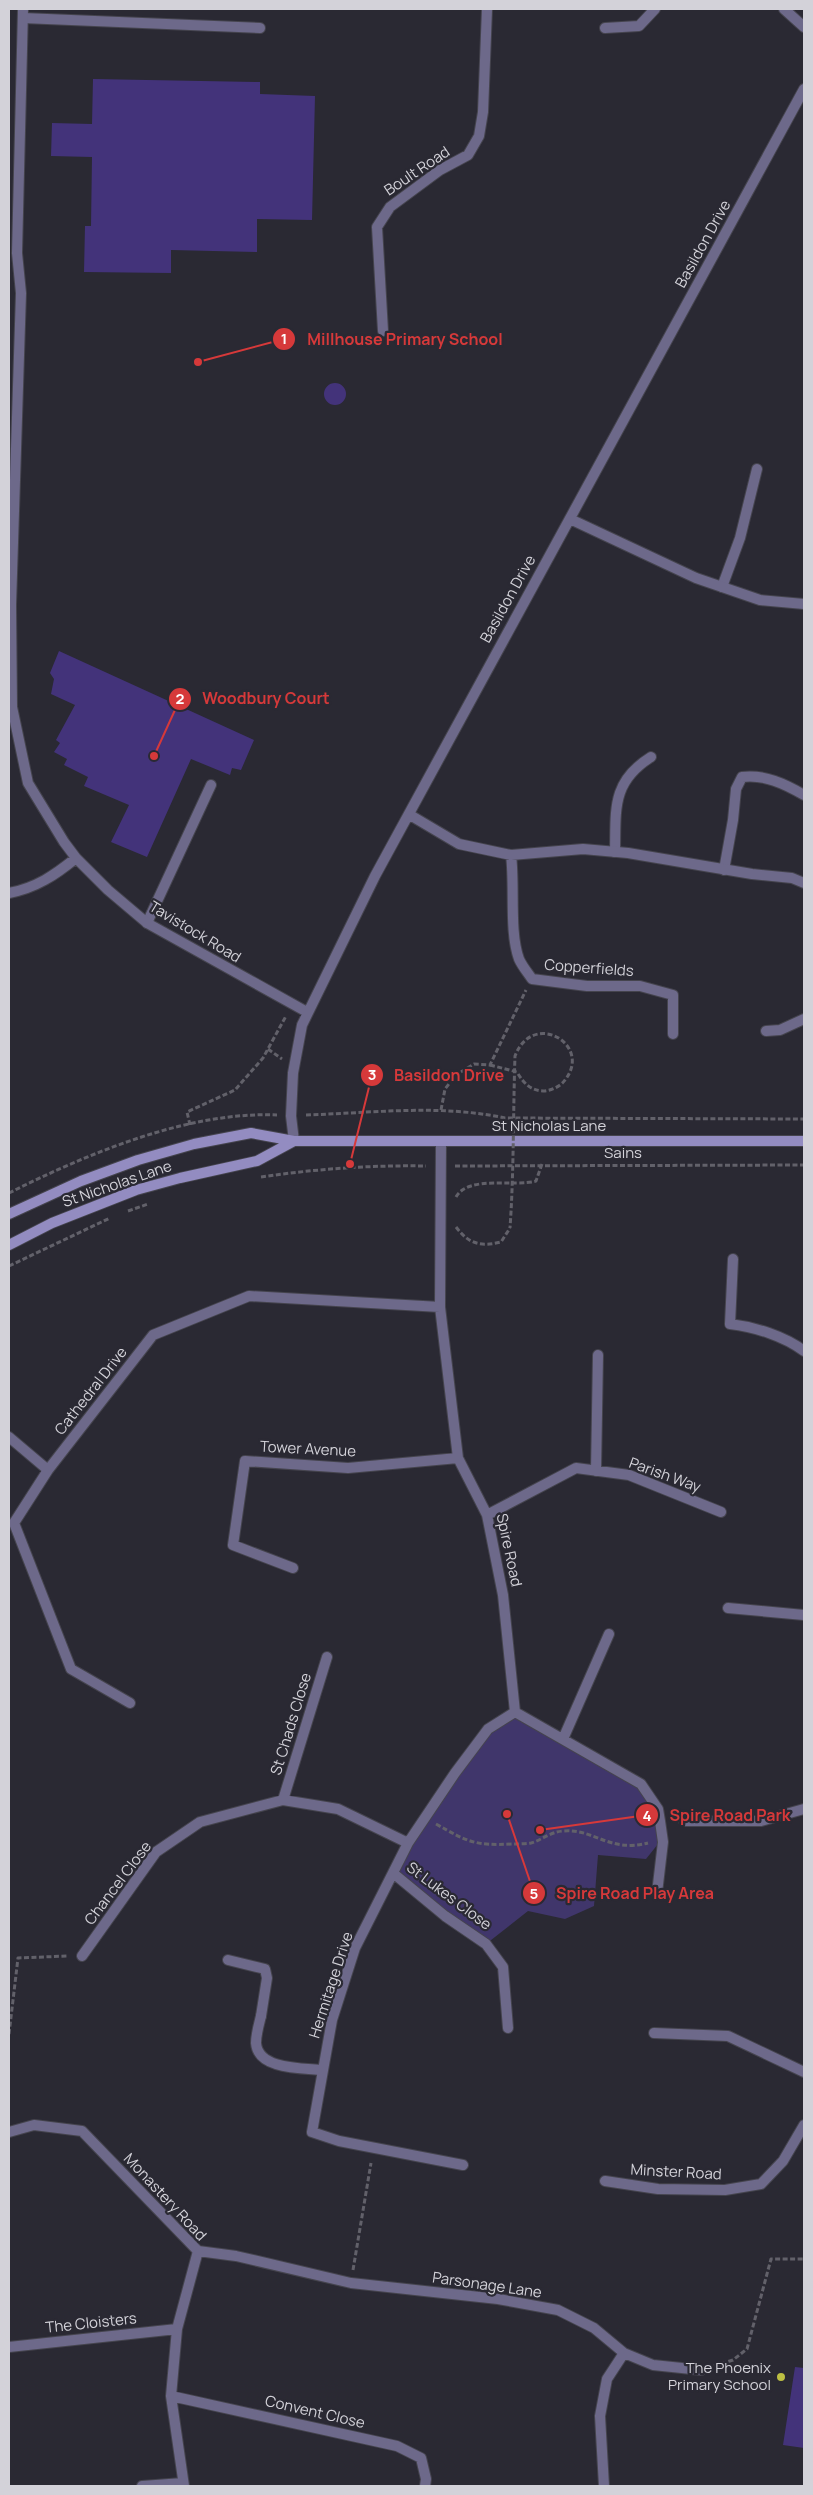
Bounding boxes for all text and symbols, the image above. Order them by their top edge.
street label: Boult Road [380,141,454,200]
street label: Basildon Drive [670,196,735,291]
callout: Millhouse Primary School [272,324,512,355]
text: 1 [281,328,287,349]
text: Millhouse Primary School [307,328,503,350]
street label: Basildon Drive [475,551,540,646]
callout: Woodbury Court [167,683,340,714]
text: Woodbury Court [202,687,330,709]
text: 2 [176,688,185,709]
street label: Tavistock Road [145,896,245,967]
street label: Copperfields [544,954,635,981]
callout: Basildon Drive [359,1060,515,1091]
text: 3 [368,1064,376,1085]
text: Basildon Drive [394,1064,504,1086]
street label: St Nicholas Lane [492,1115,606,1136]
street label: Sains [604,1142,642,1163]
street label: St Nicholas Lane [59,1155,175,1212]
street label: Cathedral Drive [49,1342,132,1439]
street label: Tower Avenue [260,1436,357,1462]
street label: Parish Way [626,1452,704,1497]
street label: Spire Road [492,1511,527,1588]
street label: St Chads Close [265,1670,316,1777]
callout: Spire Road Park [635,1800,800,1831]
text: Spire Road Park [670,1804,791,1826]
text: 4 [642,1805,652,1826]
street label: Chancel Close [79,1836,156,1929]
street label: St Lukes Close [402,1857,496,1935]
callout: Spire Road Play Area [521,1878,724,1909]
text: Spire Road Play Area [556,1882,714,1904]
text: 5 [530,1883,539,1904]
street label: Hermitage Drive [303,1929,358,2041]
street label: Monastery Road [119,2148,212,2245]
street label: Minster Road [630,2159,722,2184]
street label: Parsonage Lane [431,2266,543,2303]
street label: The Cloisters [44,2307,138,2338]
place label: The Phoenix Primary School [668,2357,771,2395]
marker: The Phoenix Primary School [775,2371,787,2383]
street label: Convent Close [263,2390,367,2433]

